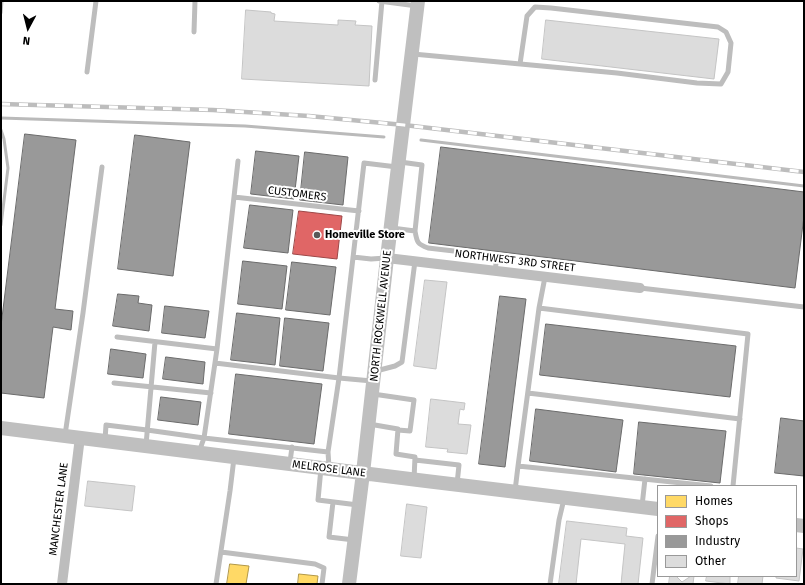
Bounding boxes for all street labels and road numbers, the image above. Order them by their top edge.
street label: CUSTOMERS [267,184,327,204]
street label: NORTHWEST 3RD STREET [454,247,576,275]
street label: NORTH ROCKWELL AVENUE [368,250,394,382]
street label: MELROSE LANE [291,458,367,480]
street label: MANCHESTER LANE [47,462,71,556]

